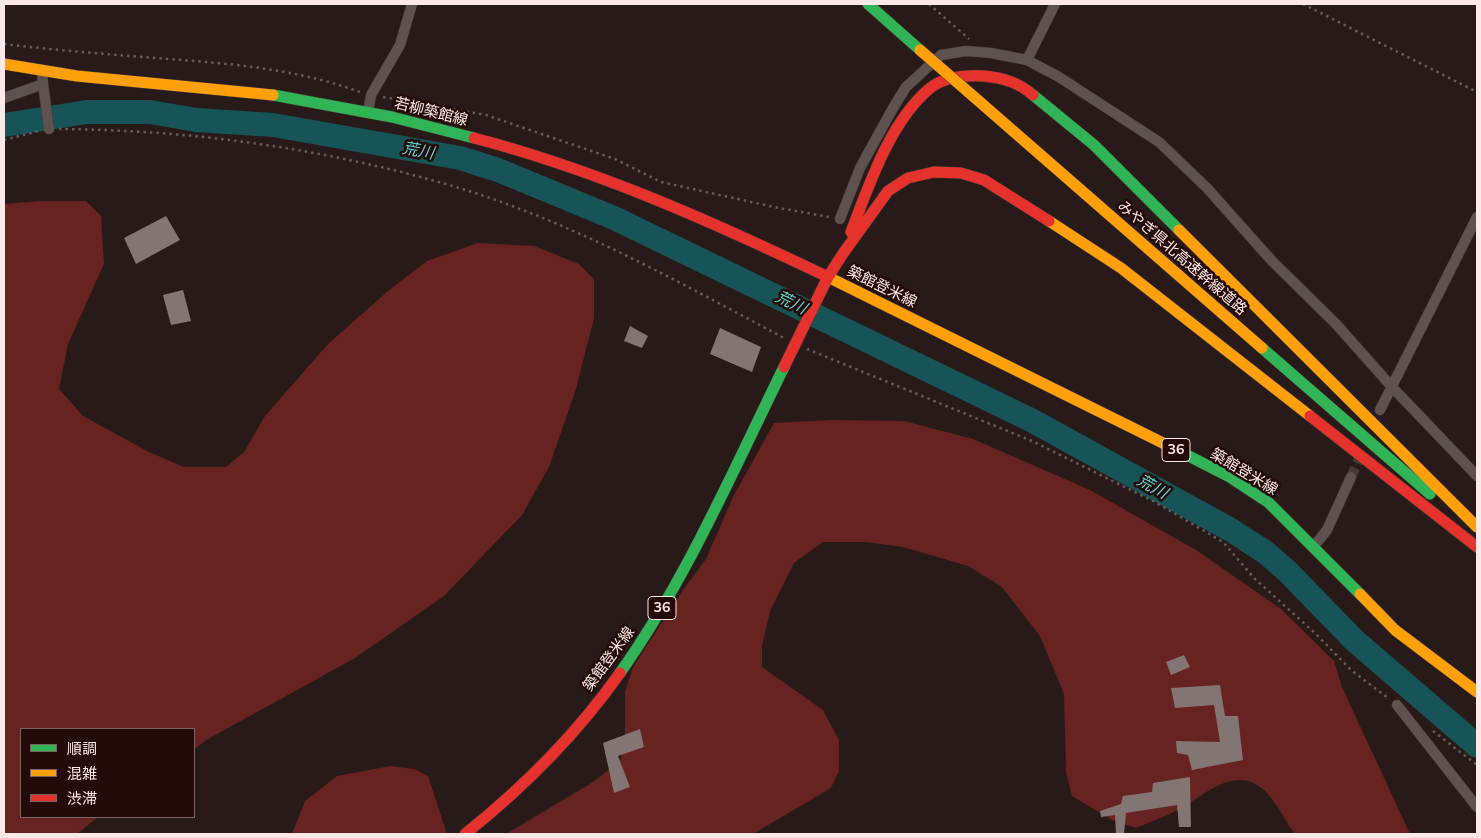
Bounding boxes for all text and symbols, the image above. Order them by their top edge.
street label: 若柳築館線 [392,94,470,130]
water label: 荒川 [401,139,435,163]
street label: みやぎ県北高速幹線道路 [1114,197,1250,319]
street label: 築館登米線 [844,262,920,312]
water label: 荒川 [772,287,810,319]
road number: 36 [1162,438,1190,462]
street label: 築館登米線 [1207,445,1281,499]
water label: 荒川 [1133,471,1171,503]
road number: 36 [648,596,676,620]
street label: 築館登米線 [580,623,638,695]
legend [20,728,195,818]
text: 順調 [67,739,97,758]
text: 混雑 [67,764,97,783]
text: 渋滞 [67,789,97,808]

